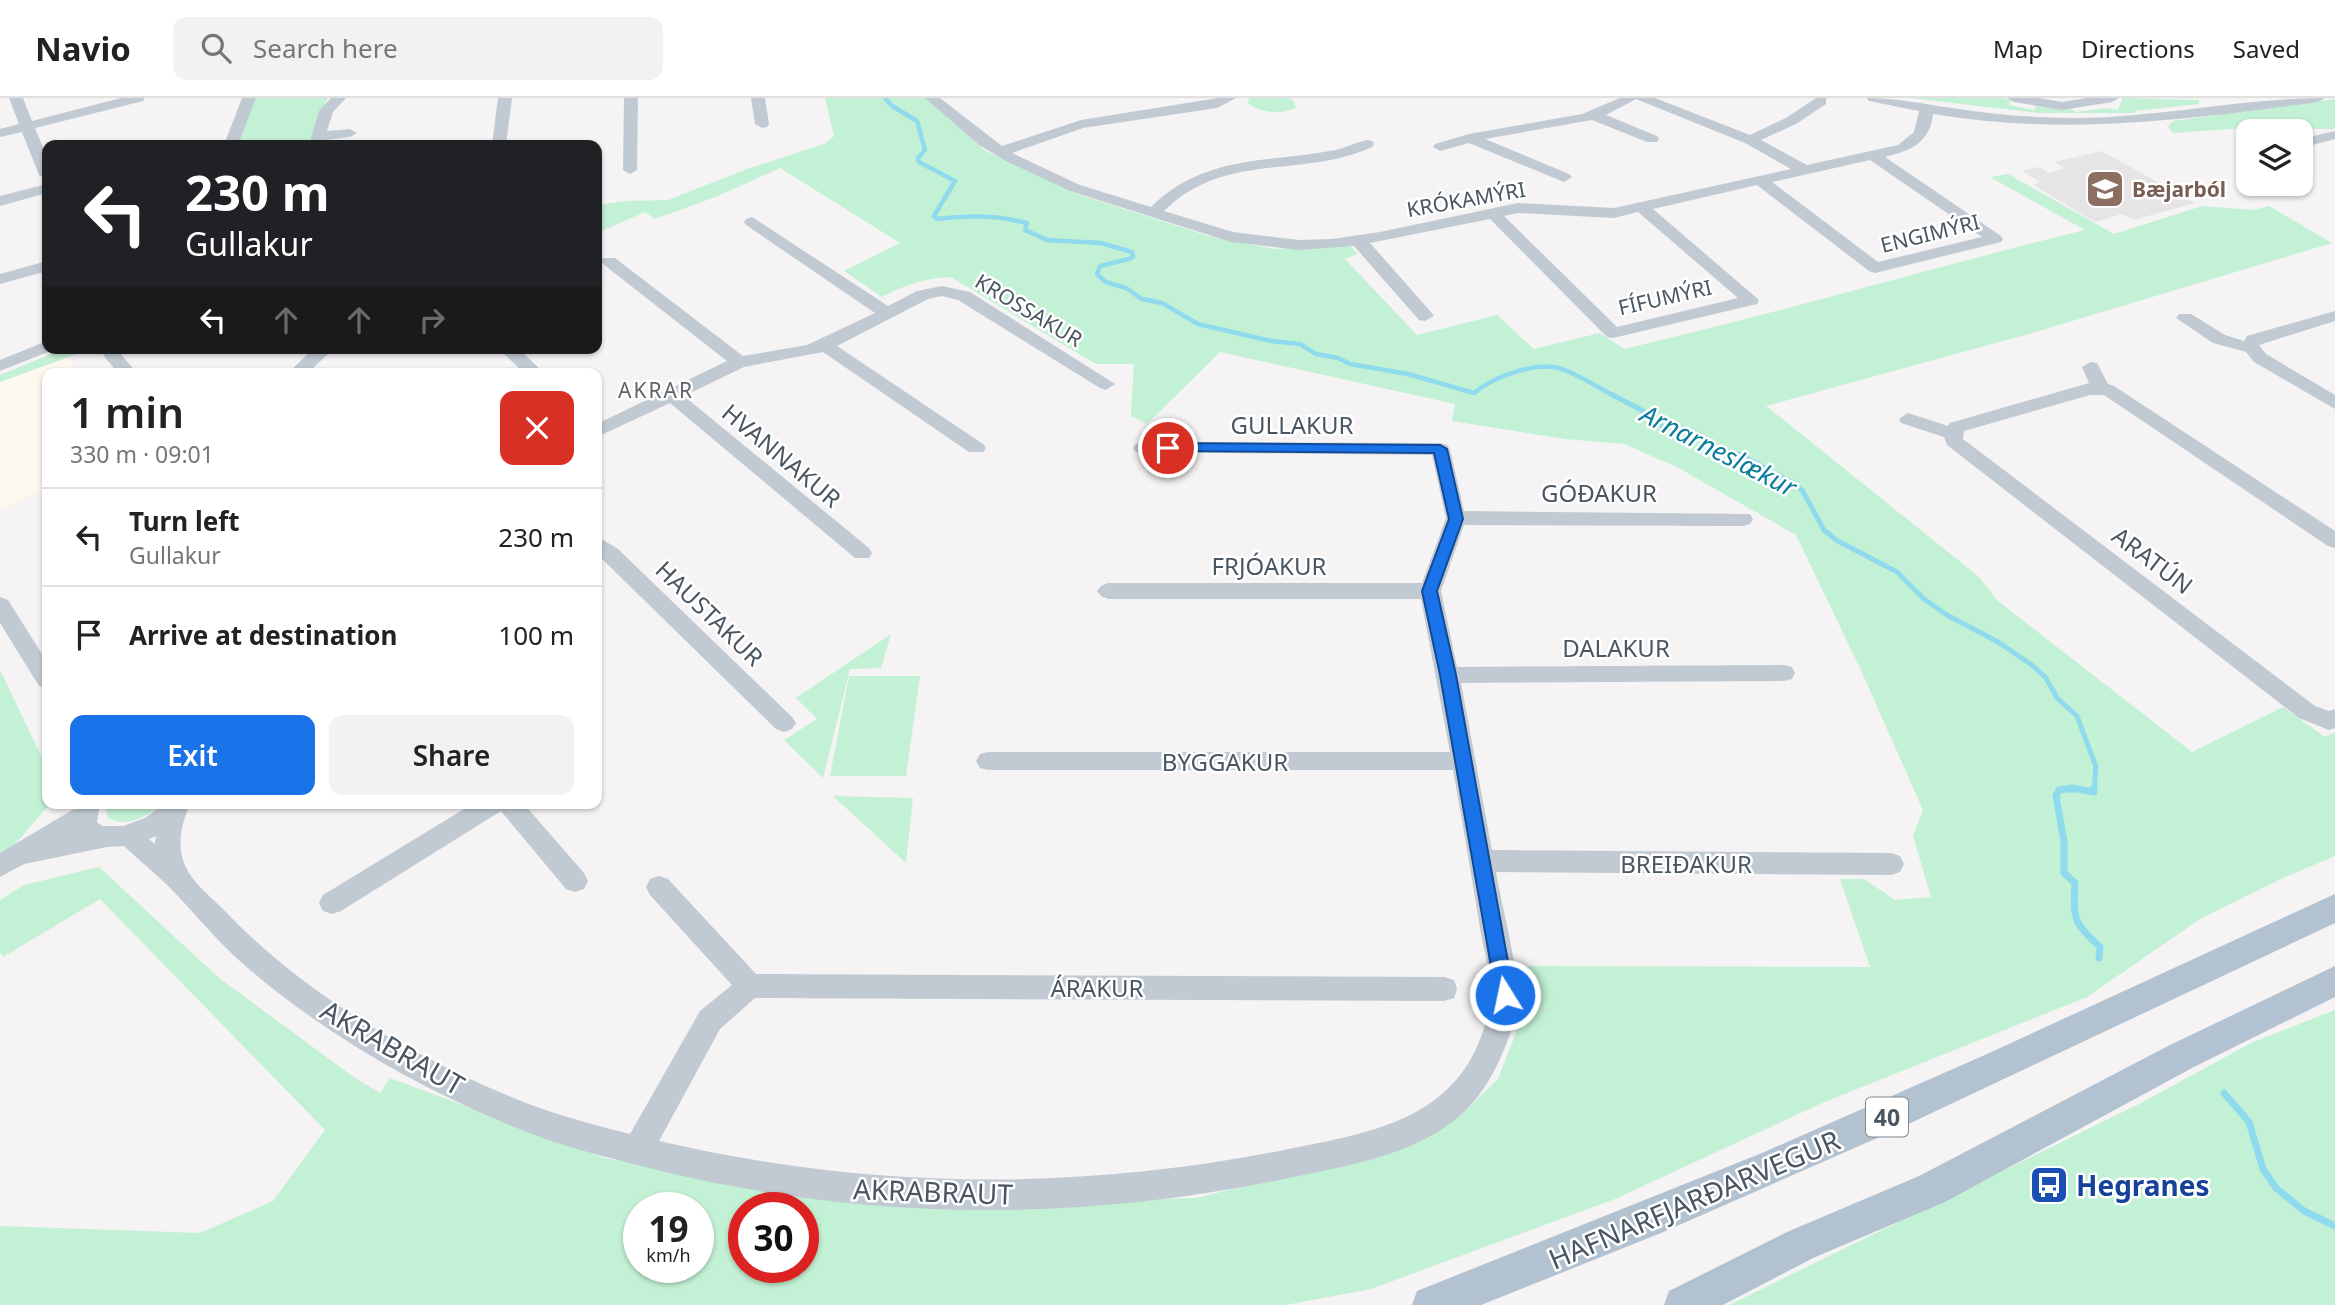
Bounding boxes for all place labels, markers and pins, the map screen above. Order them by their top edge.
school or university icon: Bæjarból [2084,168,2126,210]
place label: Bæjarból [2132,175,2226,203]
pin [1138,418,1198,478]
bus stop icon: Hegranes [2028,1164,2070,1206]
place label: Hegranes [2076,1166,2210,1204]

